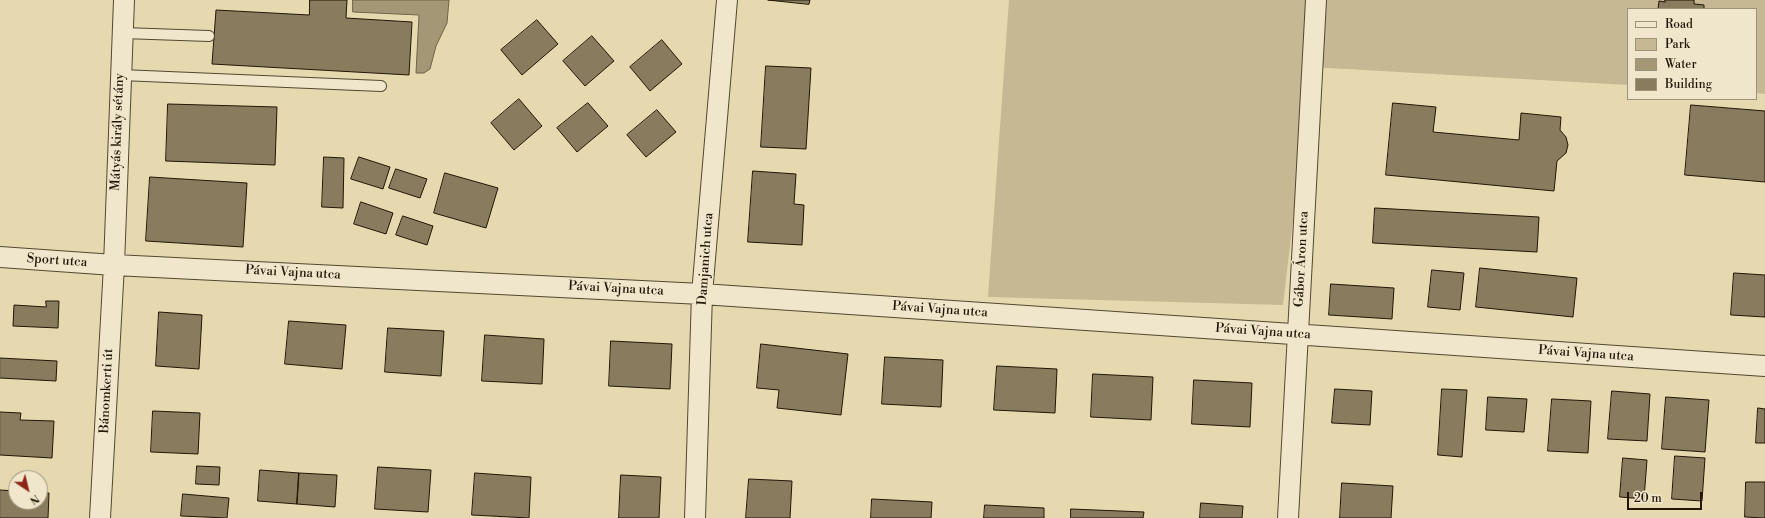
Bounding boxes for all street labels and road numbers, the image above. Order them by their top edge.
street label: Mátyás király sétány [108,73,128,191]
street label: Gábor Áron utca [1292,211,1312,307]
street label: Damjanich utca [695,212,717,306]
street label: Sport utca [26,251,88,271]
street label: Pávai Vajna utca [245,263,341,283]
street label: Pávai Vajna utca [568,279,664,299]
street label: Pávai Vajna utca [892,299,988,321]
street label: Pávai Vajna utca [1215,321,1311,343]
street label: Pávai Vajna utca [1538,343,1634,365]
street label: Bánomkerti út [97,348,117,434]

